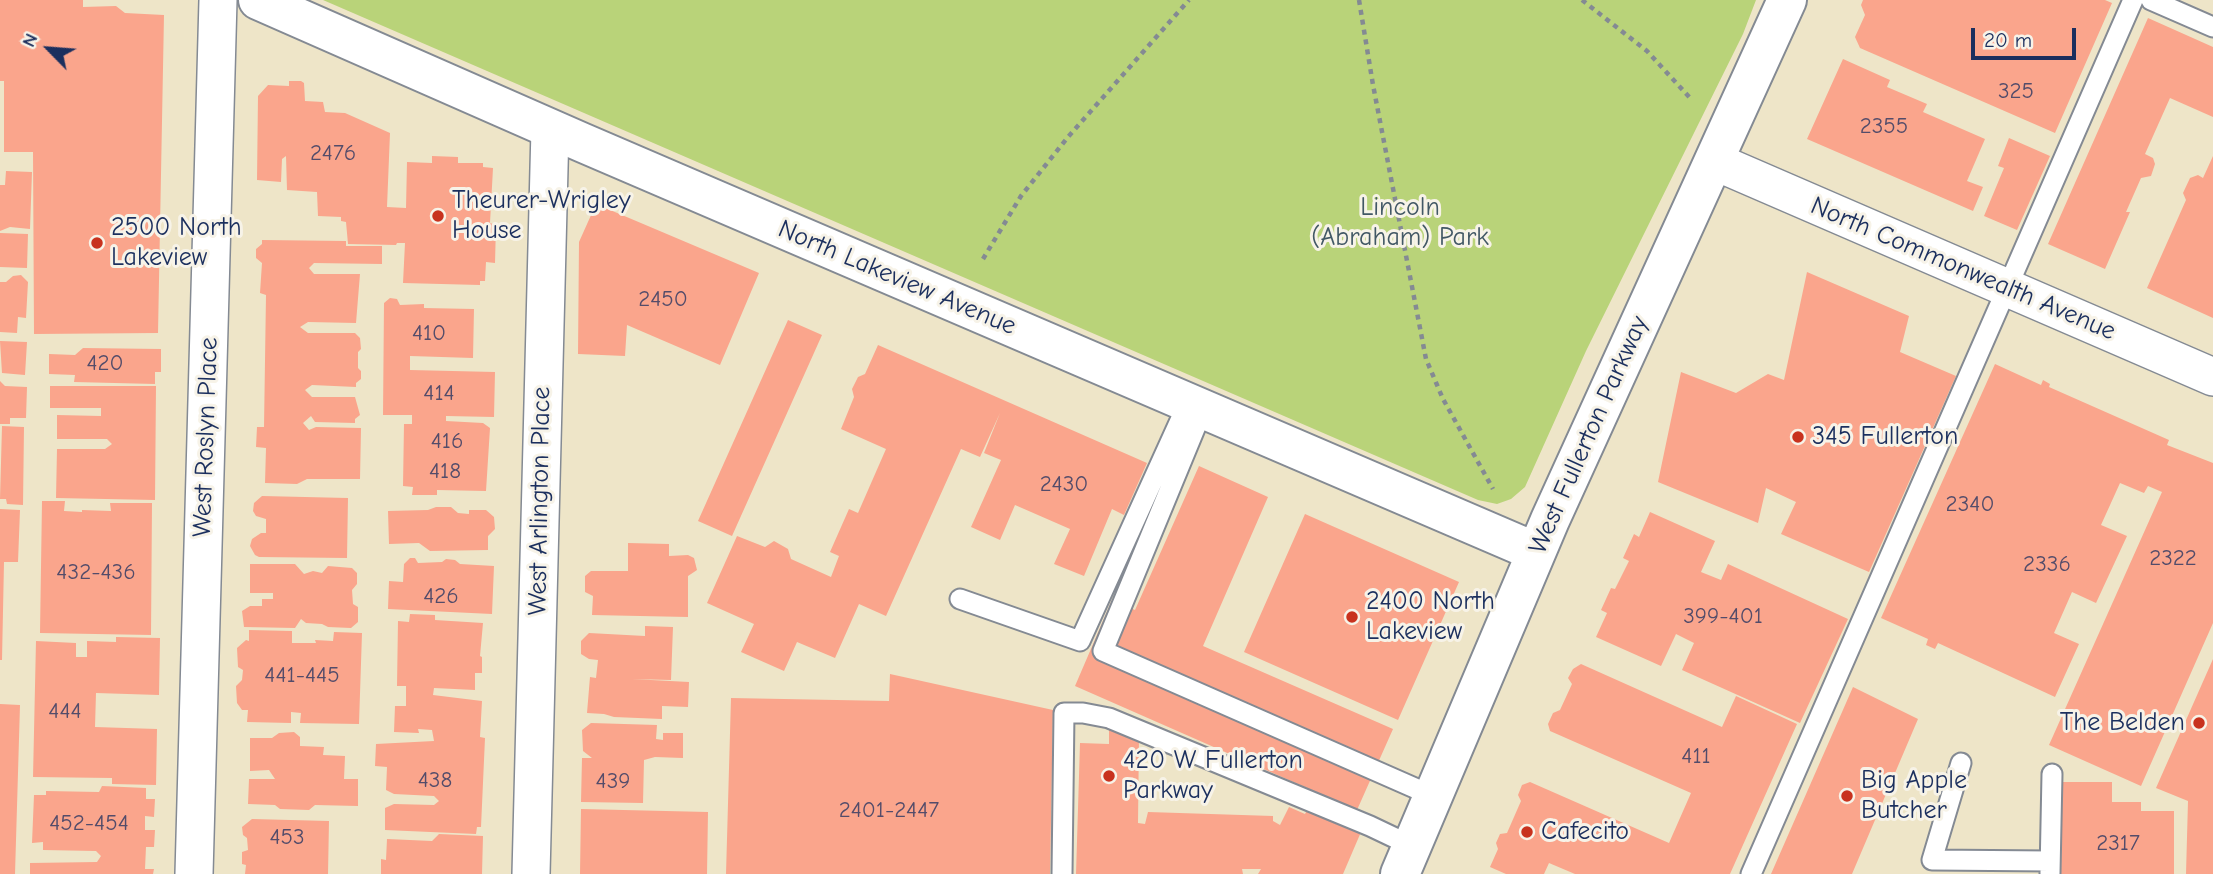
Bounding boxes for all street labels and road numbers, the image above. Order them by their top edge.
street label: North Commonwealth Avenue [1806,190,2120,348]
street label: North Lakeview Avenue [773,214,1021,342]
street label: West Fullerton Parkway [1522,311,1656,559]
street label: West Roslyn Place [187,337,225,537]
street label: West Arlington Place [522,386,558,616]

